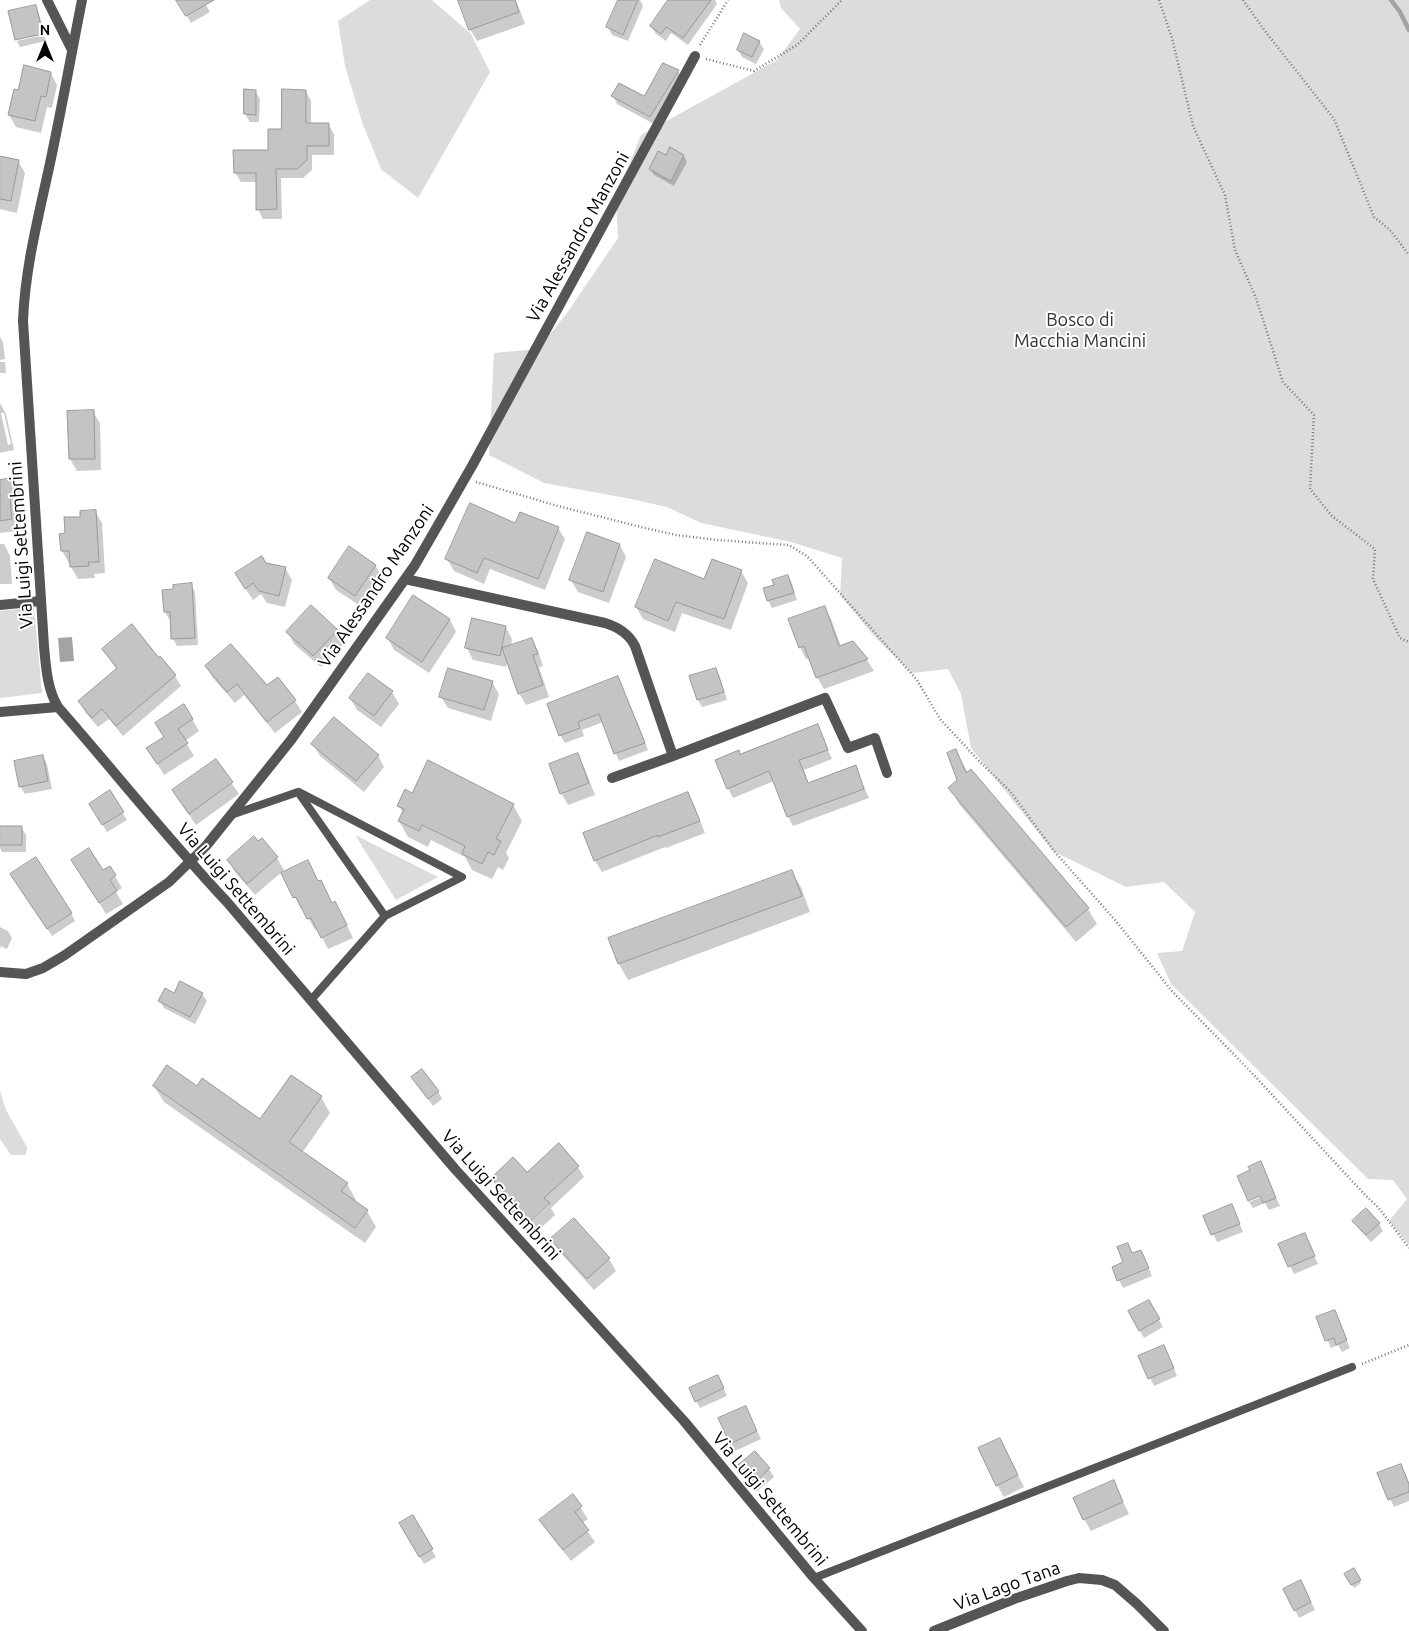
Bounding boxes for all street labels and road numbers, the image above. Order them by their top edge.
street label: Via Alessandro Manzoni [522,148,634,326]
street label: Via Luigi Settembrini [4,461,38,629]
street label: Via Alessandro Manzoni [313,500,439,672]
street label: Via Luigi Settembrini [173,819,299,959]
street label: Via Luigi Settembrini [437,1125,565,1265]
street label: Via Luigi Settembrini [708,1428,832,1570]
street label: Via Lago Tana [951,1557,1063,1615]

